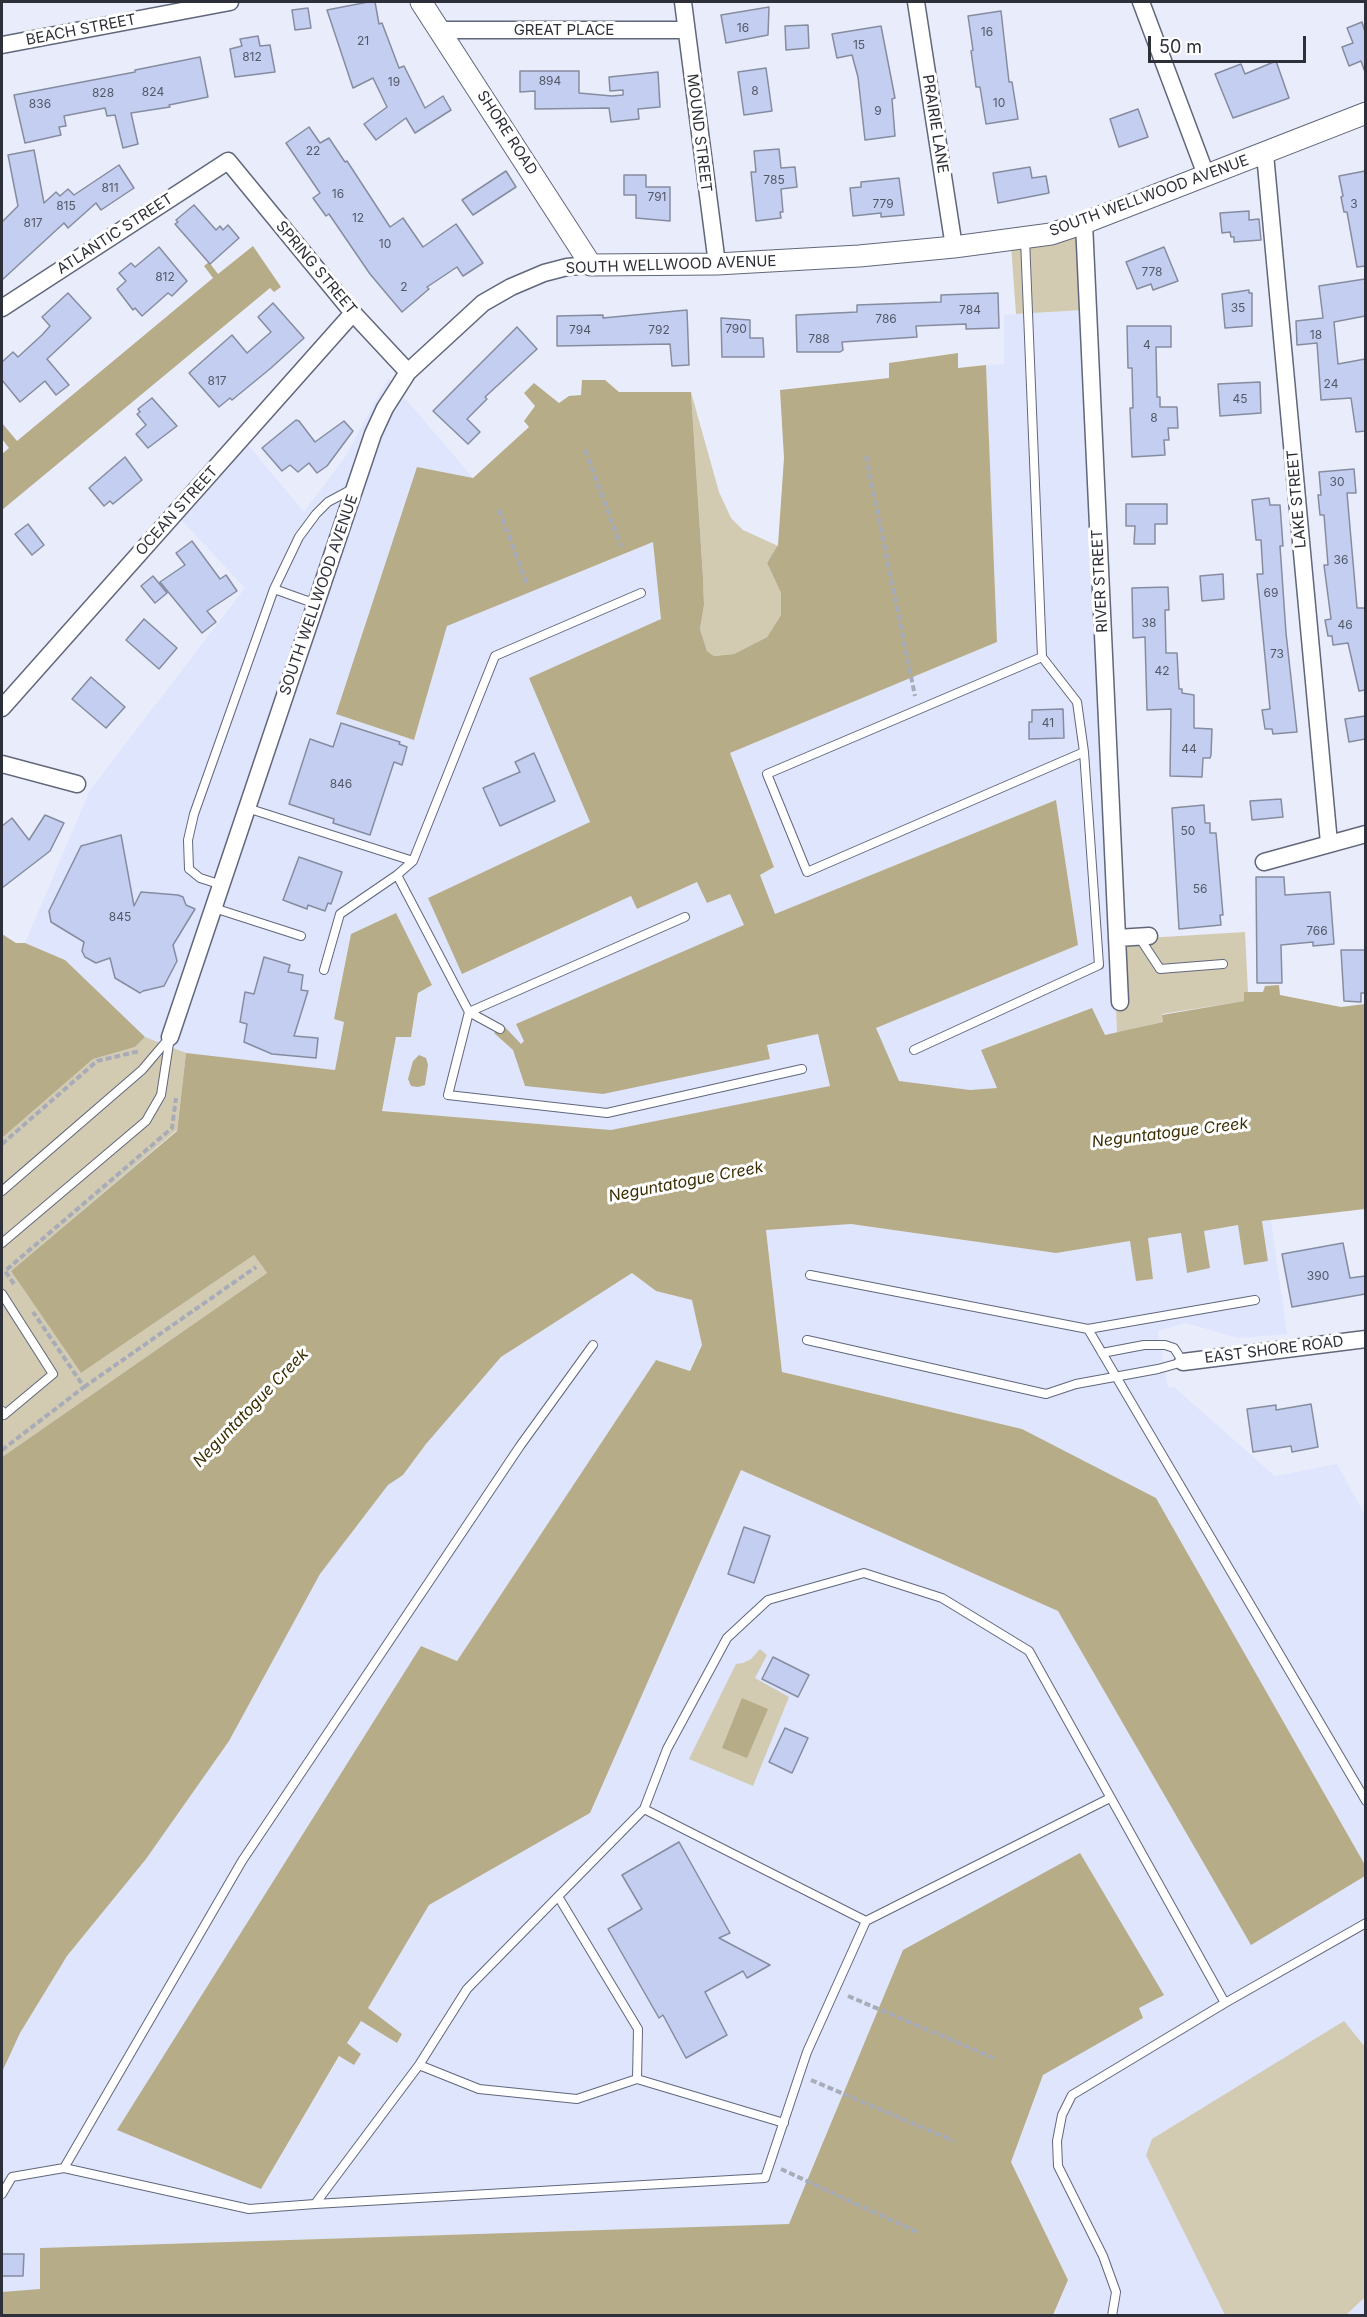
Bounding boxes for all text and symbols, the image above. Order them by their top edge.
street label: BEACH STREET [24,11,138,49]
street label: GREAT PLACE [514,21,614,39]
house number: 16 [737,21,749,35]
scale bar [1151,24,1308,62]
house number: 16 [981,25,993,39]
house number: 21 [357,34,369,48]
text: 50 m [1159,36,1202,57]
house number: 15 [853,38,865,52]
house number: 812 [242,50,262,64]
street label: MOUND STREET [683,73,715,193]
street label: PRAIRIE LANE [918,73,952,175]
house number: 894 [539,74,561,88]
house number: 19 [388,75,400,89]
house number: 8 [751,84,759,98]
house number: 824 [142,85,164,99]
house number: 828 [92,86,114,100]
street label: SHORE ROAD [473,87,541,179]
house number: 10 [993,96,1005,110]
house number: 836 [29,97,51,111]
house number: 9 [874,104,882,118]
house number: 22 [306,144,320,158]
street label: SOUTH WELLWOOD AVENUE [1047,151,1251,241]
house number: 785 [763,173,785,187]
house number: 811 [101,181,119,195]
house number: 16 [332,187,344,201]
street label: ATLANTIC STREET [54,190,176,278]
house number: 791 [648,190,666,204]
house number: 779 [872,197,894,211]
house number: 3 [1350,197,1358,211]
house number: 815 [56,199,76,213]
house number: 12 [352,211,364,225]
house number: 817 [23,216,43,230]
street label: SPRING STREET [272,218,360,318]
house number: 10 [379,237,391,251]
street label: SOUTH WELLWOOD AVENUE [565,252,777,278]
house number: 778 [1141,265,1163,279]
house number: 812 [155,270,175,284]
house number: 2 [400,280,408,294]
house number: 35 [1231,301,1245,315]
house number: 784 [959,303,981,317]
house number: 786 [875,312,897,326]
house number: 790 [725,322,747,336]
house number: 794 [569,323,591,337]
house number: 792 [648,323,670,337]
house number: 18 [1310,328,1322,342]
house number: 788 [808,332,830,346]
house number: 4 [1143,338,1151,352]
house number: 817 [207,374,227,388]
house number: 24 [1324,377,1338,391]
house number: 45 [1232,392,1248,406]
house number: 8 [1150,411,1158,425]
street label: LAKE STREET [1284,449,1310,549]
street label: OCEAN STREET [132,463,222,559]
house number: 30 [1330,475,1344,489]
street label: SOUTH WELLWOOD AVENUE [276,492,362,698]
street label: RIVER STREET [1088,529,1112,633]
house number: 36 [1334,553,1348,567]
house number: 69 [1264,586,1278,600]
house number: 38 [1142,616,1156,630]
house number: 46 [1337,618,1353,632]
house number: 73 [1270,647,1284,661]
house number: 42 [1154,664,1170,678]
house number: 41 [1042,716,1054,730]
house number: 44 [1181,742,1197,756]
house number: 846 [330,777,352,791]
house number: 50 [1181,824,1195,838]
house number: 56 [1193,882,1207,896]
house number: 845 [109,910,131,924]
house number: 766 [1306,924,1328,938]
water label: Neguntatogue Creek [1091,1114,1249,1152]
water label: Neguntatogue Creek [607,1158,765,1206]
house number: 390 [1307,1269,1329,1283]
street label: EAST SHORE ROAD [1204,1333,1344,1367]
water label: Neguntatogue Creek [189,1345,313,1471]

